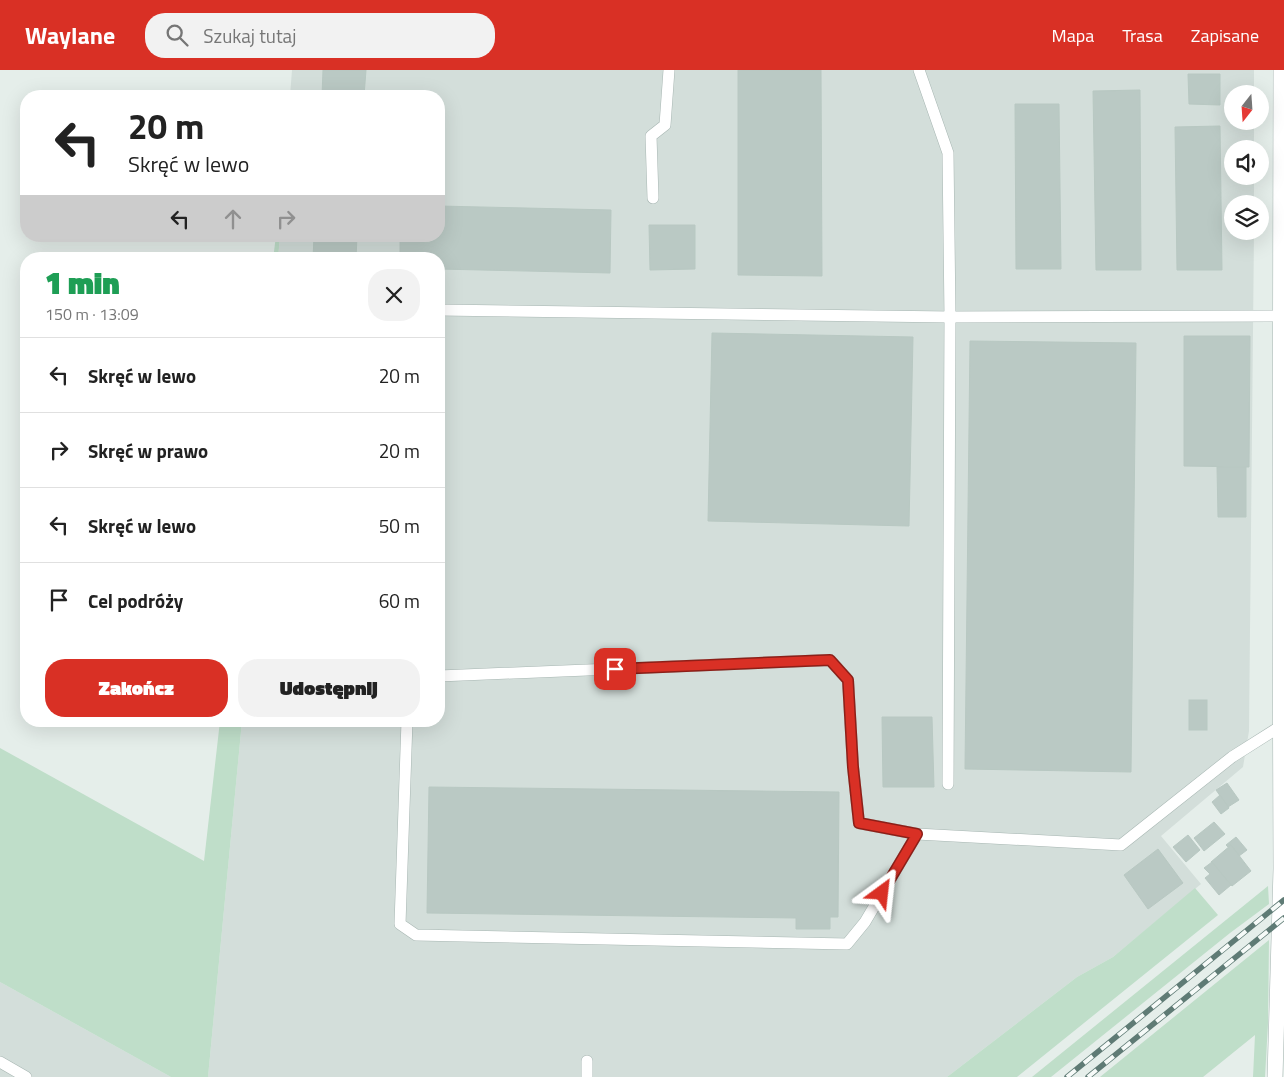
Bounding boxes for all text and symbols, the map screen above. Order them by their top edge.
search box [145,13,495,58]
text: Waylane [25,17,115,53]
icon: search [163,21,191,49]
text: Szukaj tutaj [203,21,296,50]
text: Mapa [1052,22,1094,49]
text: Trasa [1122,22,1163,49]
text: Zapisane [1191,22,1259,49]
north arrow [1224,85,1269,130]
map controls [1224,85,1269,240]
text: 20 m [128,99,204,153]
icon: left [45,110,110,175]
button: sound [1224,140,1269,185]
text: Skręć w lewo [128,147,249,181]
button: layers [1224,195,1269,240]
icon: left [166,205,194,233]
icon: ahead [219,205,247,233]
icon: right [272,205,300,233]
text: 1 min [45,260,120,306]
button: close [368,269,420,321]
text: 150 m · 13:09 [45,302,139,326]
icon: left [45,361,73,389]
text: Skręć w lewo [88,361,196,390]
text: 20 m [379,361,420,390]
icon: right [45,436,73,464]
text: Skręć w prawo [88,436,208,465]
text: 20 m [379,436,420,465]
icon: left [45,511,73,539]
text: Skręć w lewo [88,511,196,540]
text: 50 m [379,511,420,540]
icon: arrive [45,586,73,614]
text: Cel podróży [88,586,183,615]
text: 60 m [379,586,420,615]
pin [594,648,636,690]
icon: arrive [601,655,629,683]
button: Zakończ [45,659,228,717]
button: Udostępnij [238,659,420,717]
position arrow [855,866,907,918]

